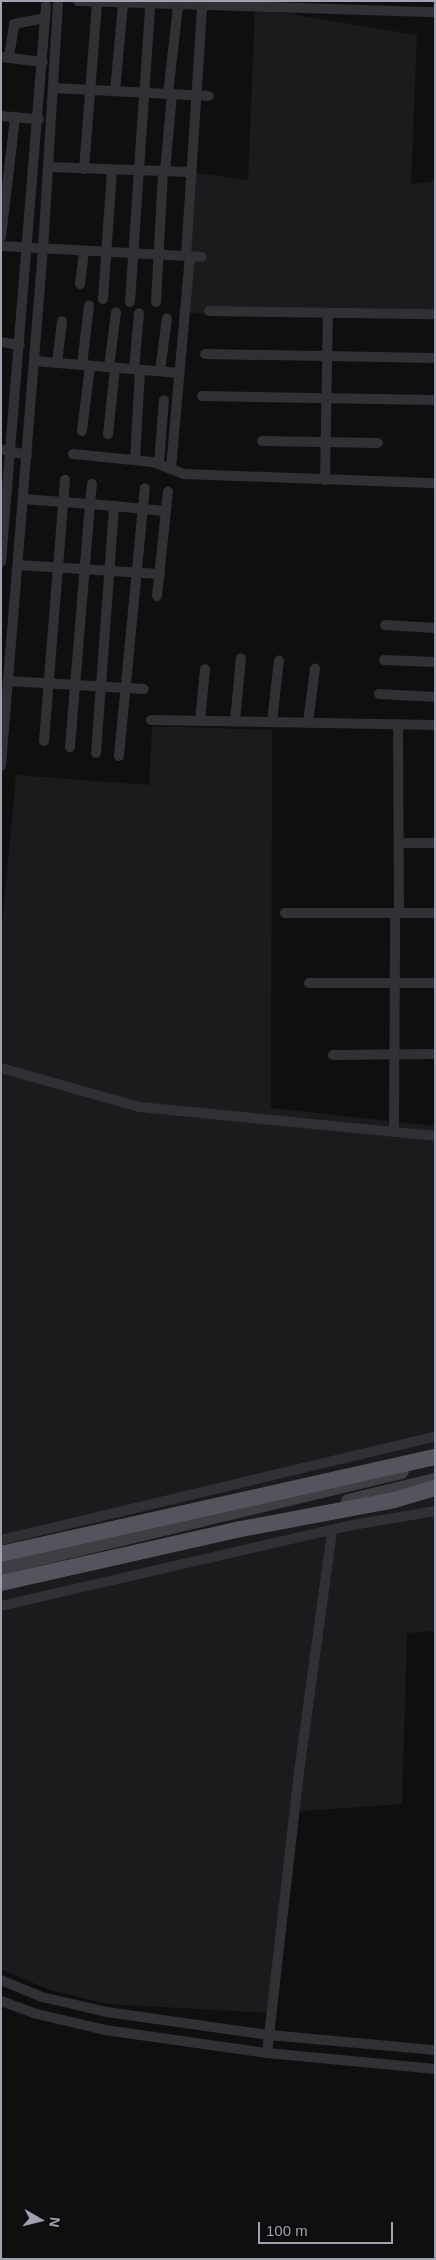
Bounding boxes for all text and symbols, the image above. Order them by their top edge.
north arrow [15,2195,65,2245]
scale bar [261,2212,396,2244]
text: N [46,2216,63,2228]
text: 100 m [266,2222,308,2239]

